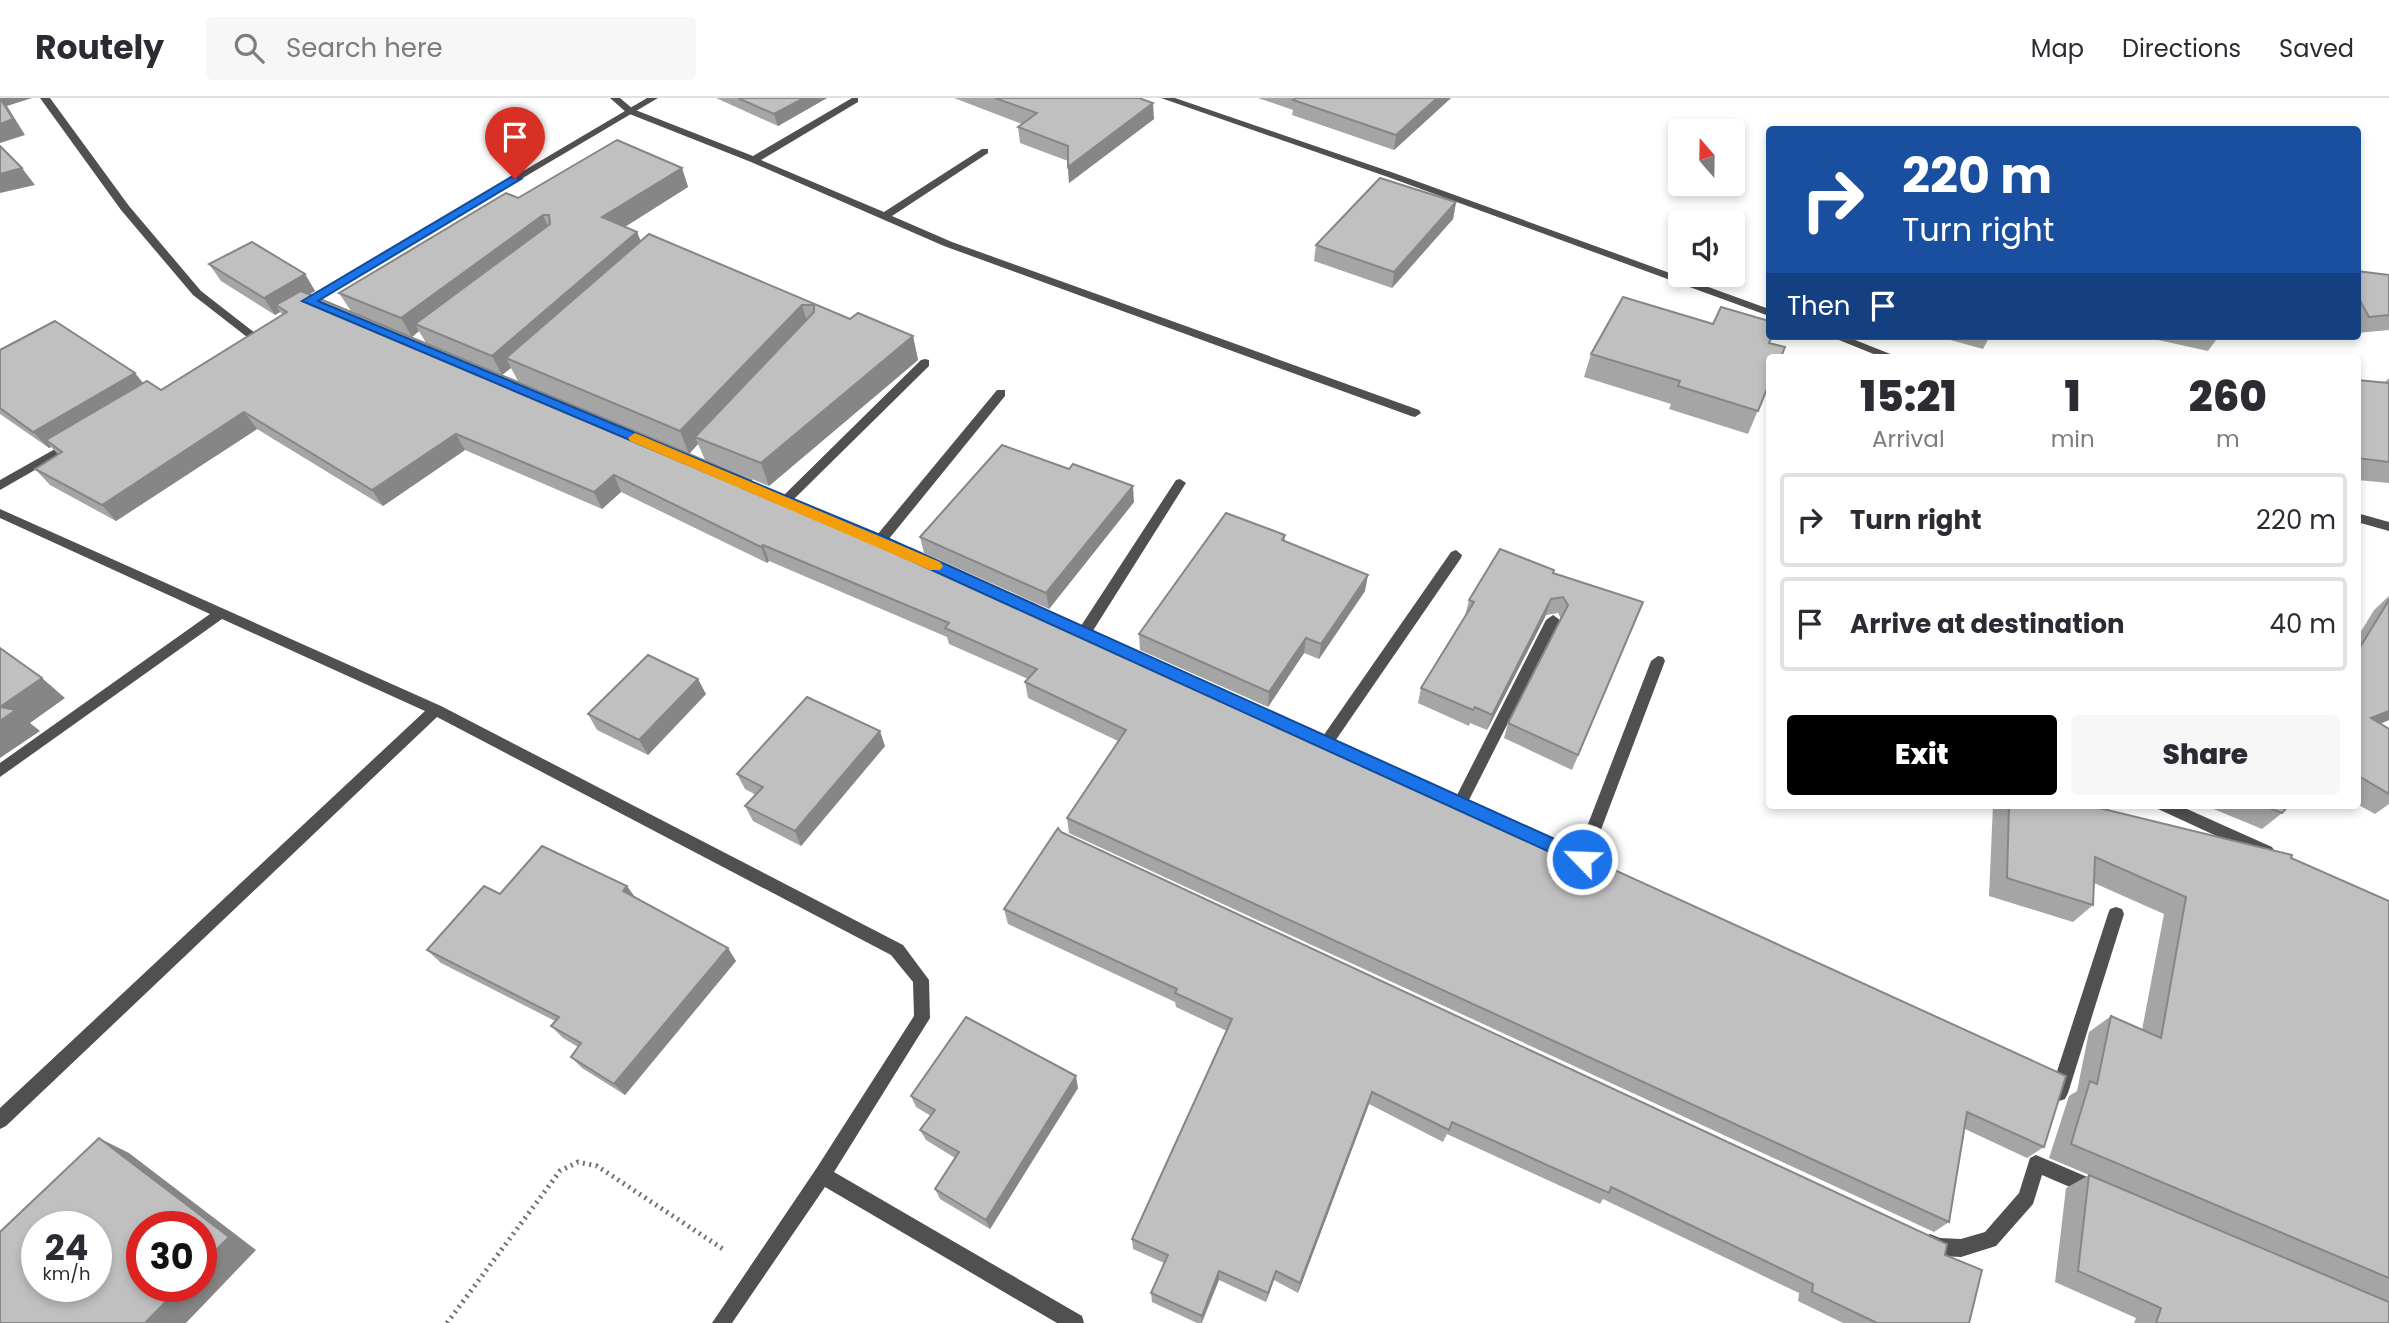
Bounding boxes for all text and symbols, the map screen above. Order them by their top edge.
search box [206,17,696,80]
text: Routely [35,24,164,71]
icon: search [230,29,268,67]
text: Search here [286,30,443,66]
text: Map [2031,32,2084,65]
text: Directions [2122,32,2241,65]
text: Saved [2279,32,2354,65]
pin [485,107,545,179]
icon: arrive [496,118,534,156]
north arrow [1668,119,1745,196]
map controls [1668,119,1745,287]
text: 220 m [1902,142,2052,210]
icon: right [1787,154,1878,245]
text: Turn right [1902,207,2054,252]
button: sound [1668,210,1745,287]
icon: arrive [1864,287,1902,325]
text: Then [1787,288,1850,324]
text: 15:21 [1860,367,1957,426]
text: 1 [2065,367,2081,426]
text: 260 [2189,367,2267,426]
text: Arrival [1872,423,1945,455]
text: min [2051,423,2095,455]
text: m [2216,423,2240,455]
icon: right [1791,501,1829,539]
text: Turn right [1850,502,1982,538]
text: 220 m [2256,502,2336,538]
icon: arrive [1791,605,1829,643]
text: Arrive at destination [1850,606,2125,642]
text: 40 m [2270,606,2336,642]
button: Exit [1787,715,2057,795]
button: Share [2071,715,2340,795]
position arrow [1545,822,1619,896]
speed limit sign: 30 [126,1211,217,1302]
text: 24 [45,1223,88,1272]
text: km/h [43,1261,90,1286]

